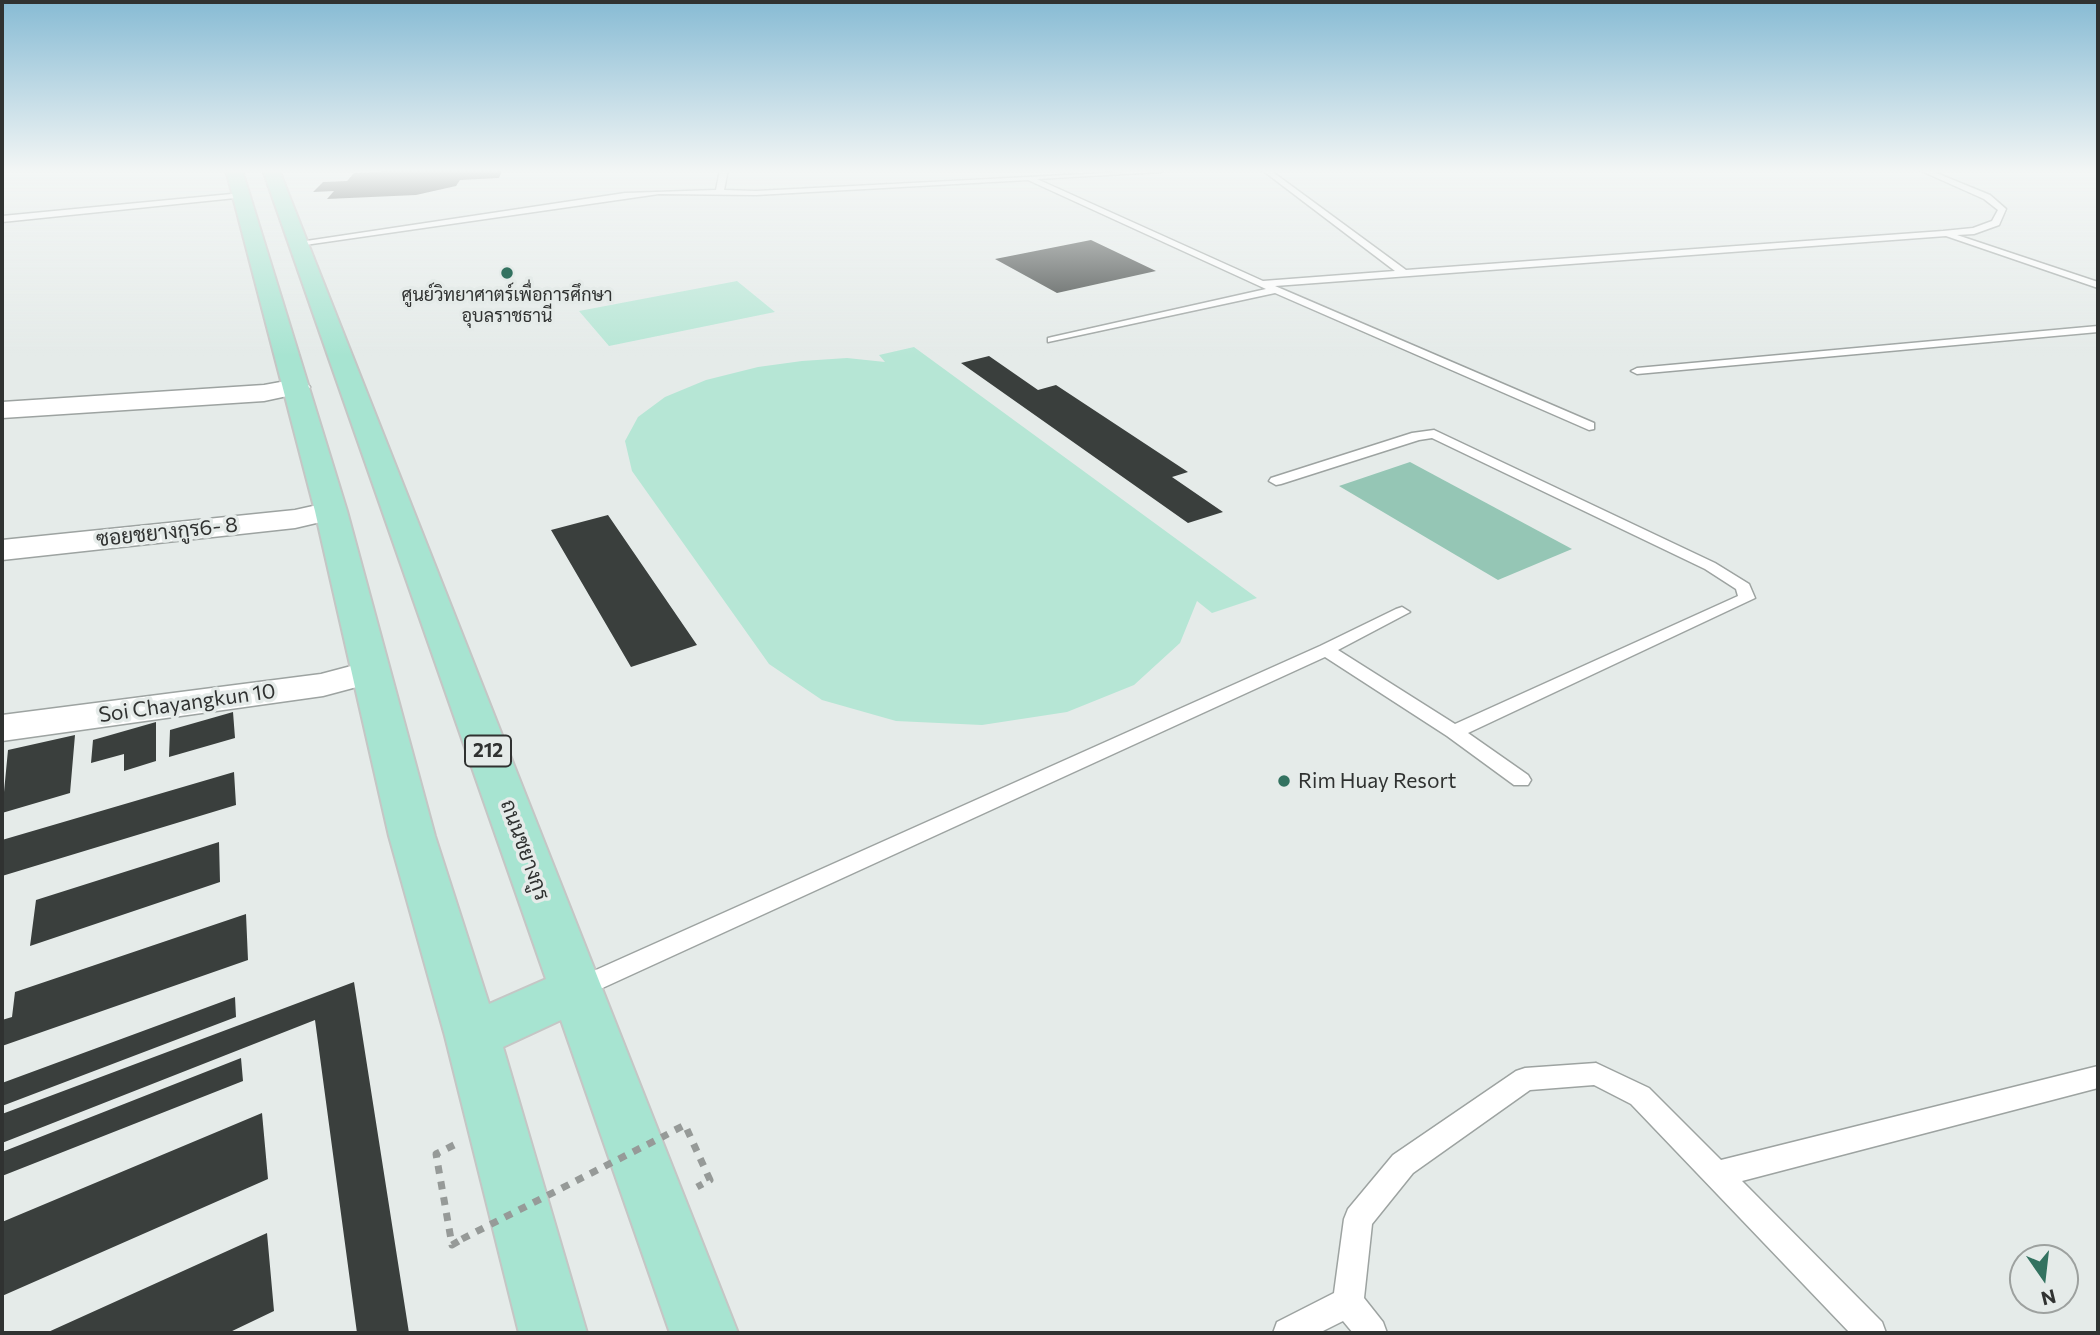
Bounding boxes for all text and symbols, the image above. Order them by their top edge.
marker: ศูนย์วิทยาศาตร์เพื่อการศึกษา อุบลราชธานี [499,265,515,281]
place label: ศูนย์วิทยาศาตร์เพื่อการศึกษา อุบลราชธานี [402,284,612,326]
street label: ซอยชยางกูร6- 8 [95,512,239,552]
street label: Soi Chayangkun 10 [97,678,277,728]
road number: 212 [465,736,511,766]
place label: Rim Huay Resort [1298,768,1456,794]
marker: Rim Huay Resort [1276,773,1292,789]
street label: ถนนชยางกูร [495,796,555,904]
north arrow [2009,1244,2079,1314]
text: N [2039,1285,2058,1311]

